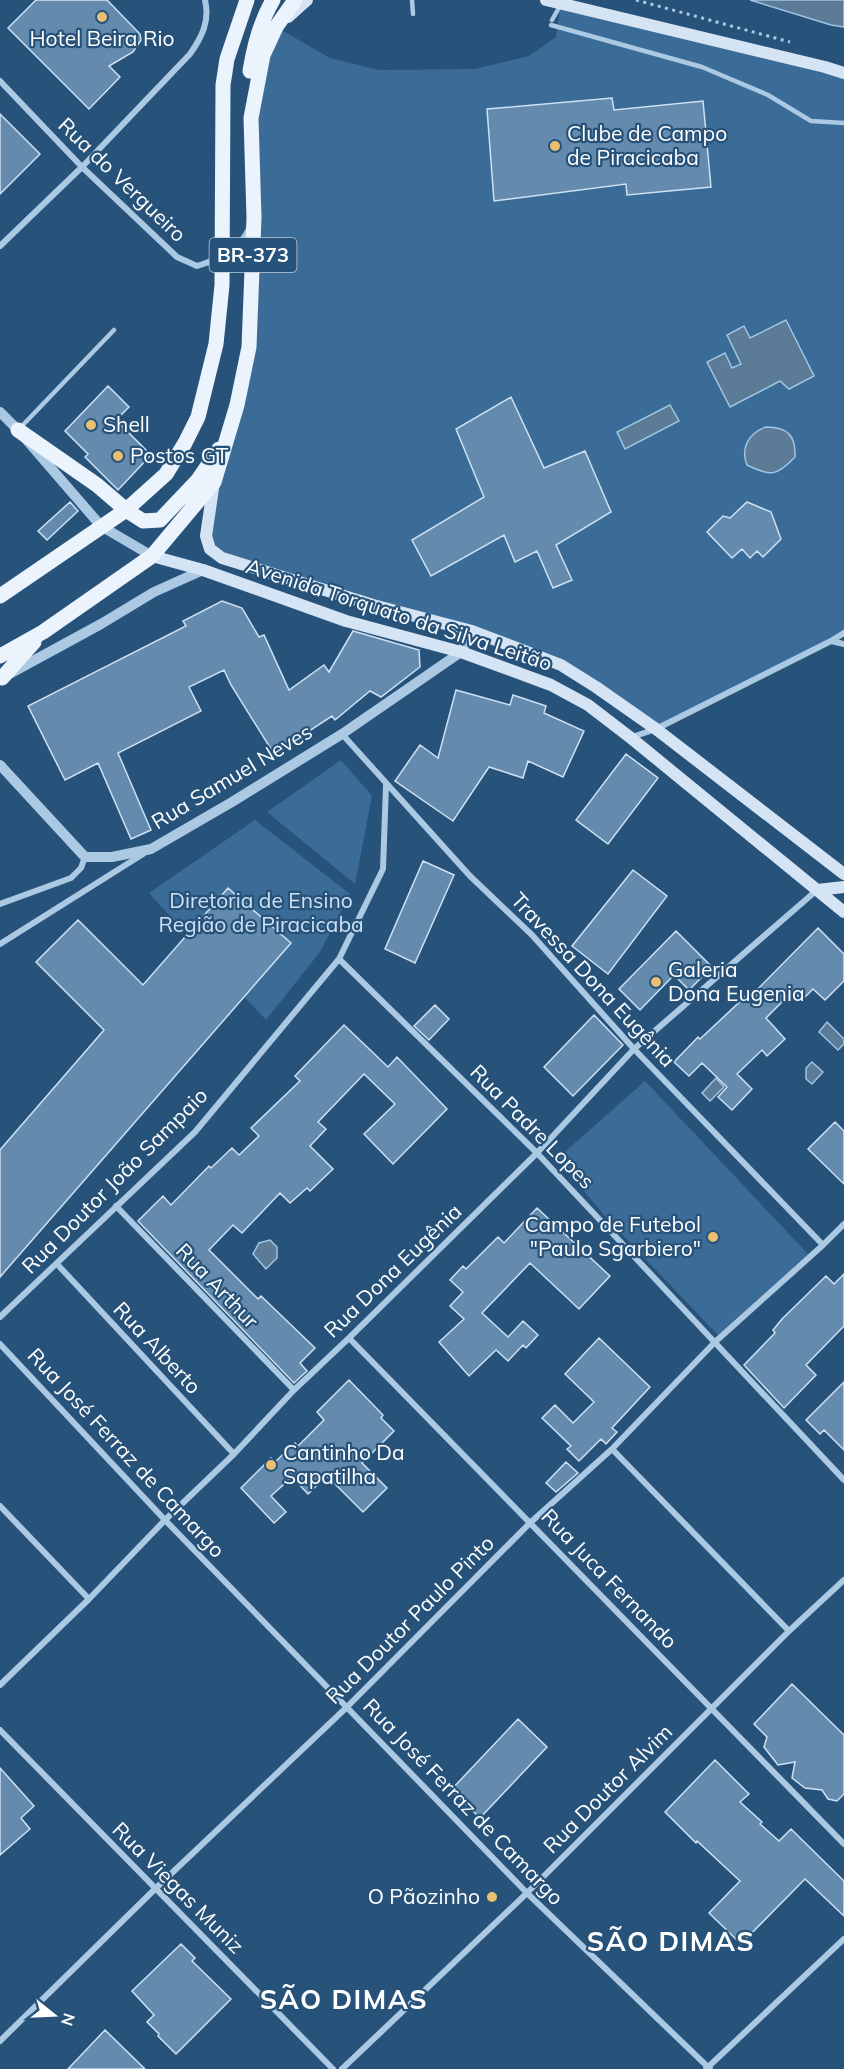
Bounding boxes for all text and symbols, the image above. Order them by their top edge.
marker: Hotel Beira Rio [95,10,109,24]
place label: Hotel Beira Rio [30,25,174,51]
street label: Rua do Vergueiro [53,112,192,247]
place label: Clube de Campo de Piracicaba [567,120,727,170]
marker: Clube de Campo de Piracicaba [548,139,562,153]
road number: BR-373 [210,238,296,272]
place label: Shell [103,411,150,437]
marker: Shell [84,418,98,432]
place label: Postos GT [130,442,229,468]
marker: Postos GT [111,449,125,463]
street label: Avenida Torquato da Silva Leitão [243,552,556,676]
street label: Rua Samuel Neves [146,718,316,834]
park label: Diretoria de Ensino Região de Piracicaba [158,887,364,937]
street label: Travessa Dona Eugênia [506,887,681,1072]
place label: Galeria Dona Eugenia [668,956,805,1006]
marker: Galeria Dona Eugenia [649,975,663,989]
street label: Rua Padre Lopes [465,1059,600,1194]
street label: Rua Doutor João Sampaio [16,1082,213,1279]
street label: Rua Dona Eugênia [318,1198,467,1343]
place label: Campo de Futebol "Paulo Sgarbiero" [524,1211,701,1261]
marker: Campo de Futebol "Paulo Sgarbiero" [706,1230,720,1244]
street label: Rua Arthur [171,1238,265,1333]
street label: Rua Alberto [108,1296,207,1399]
street label: Rua José Ferraz de Camargo [23,1342,231,1563]
place label: Cantinho Da Sapatilha [283,1439,405,1489]
marker: Cantinho Da Sapatilha [264,1458,278,1472]
street label: Rua Juca Fernando [536,1503,683,1654]
street label: Rua Doutor Paulo Pinto [320,1530,499,1709]
street label: Rua José Ferraz de Camargo [358,1693,569,1910]
street label: Rua Doutor Alvim [537,1718,677,1858]
street label: Rua Viegas Muniz [108,1816,250,1958]
place label: O Pãozinho [368,1883,480,1909]
marker: O Pãozinho [485,1890,499,1904]
district label: SÃO DIMAS [587,1924,755,1958]
district label: SÃO DIMAS [260,1982,428,2016]
north arrow [24,1985,84,2045]
text: N [57,2011,80,2028]

